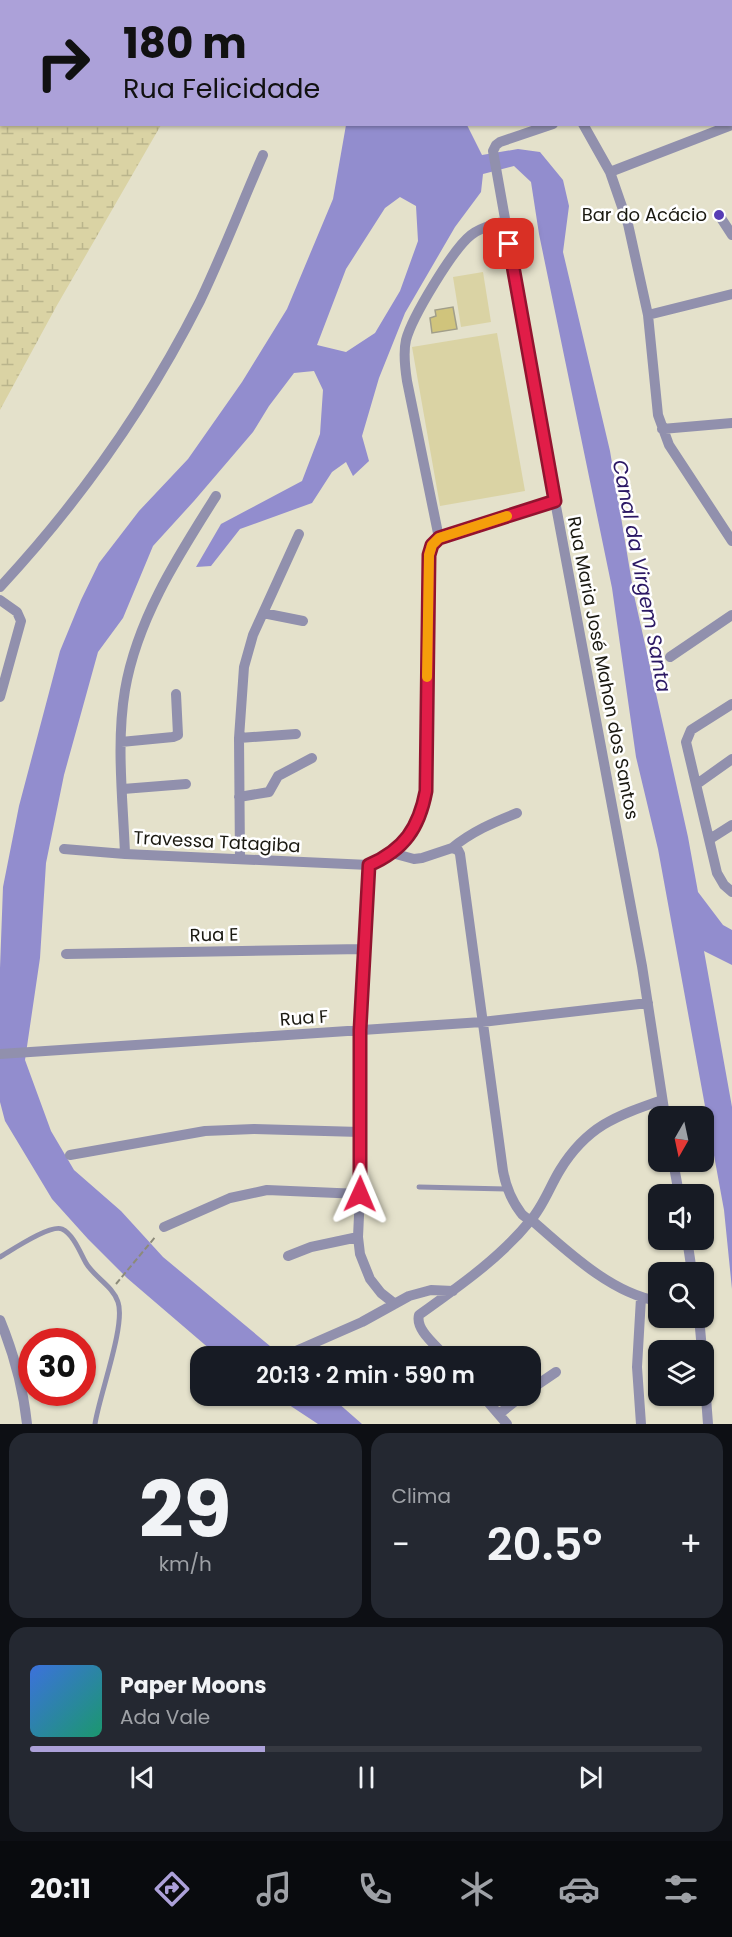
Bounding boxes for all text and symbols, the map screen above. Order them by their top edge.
text: 180 m [123,14,247,73]
icon: right [24,24,102,102]
text: Rua Felicidade [123,70,320,107]
place label: Bar do Acácio [582,202,707,227]
marker: Bar do Acácio [712,208,726,222]
pin [483,218,534,269]
icon: arrive [492,227,525,260]
water label: Canal da Virgem Santa [606,457,678,695]
street label: Rua Maria José Mahon dos Santos [562,514,645,822]
street label: Travessa Tatagiba [133,825,301,858]
street label: Rua E [189,922,239,947]
street label: Rua F [279,1003,329,1032]
north arrow [648,1106,714,1172]
map controls [648,1106,714,1406]
position arrow [328,1162,392,1226]
button: sound [648,1184,714,1250]
button: search [648,1262,714,1328]
speed limit sign: 30 [18,1328,96,1406]
button: layers [648,1340,714,1406]
text: 20:13 · 2 min · 590 m [256,1360,475,1391]
text: 29 [139,1455,232,1564]
text: Clima [392,1482,451,1510]
text: 20.5° [487,1513,602,1576]
text: − [392,1521,410,1568]
text: + [679,1521,702,1568]
text: km/h [159,1550,212,1578]
text: Paper Moons [120,1670,267,1701]
text: Ada Vale [120,1703,210,1731]
icon: previous [126,1761,159,1794]
icon: pause [350,1761,383,1794]
icon: next [574,1761,607,1794]
icon: directions [151,1868,193,1910]
icon: music [253,1868,295,1910]
icon: phone [354,1868,396,1910]
icon: climate [456,1868,498,1910]
icon: car [558,1868,600,1910]
icon: filters [660,1868,702,1910]
text: 20:11 [30,1870,91,1907]

